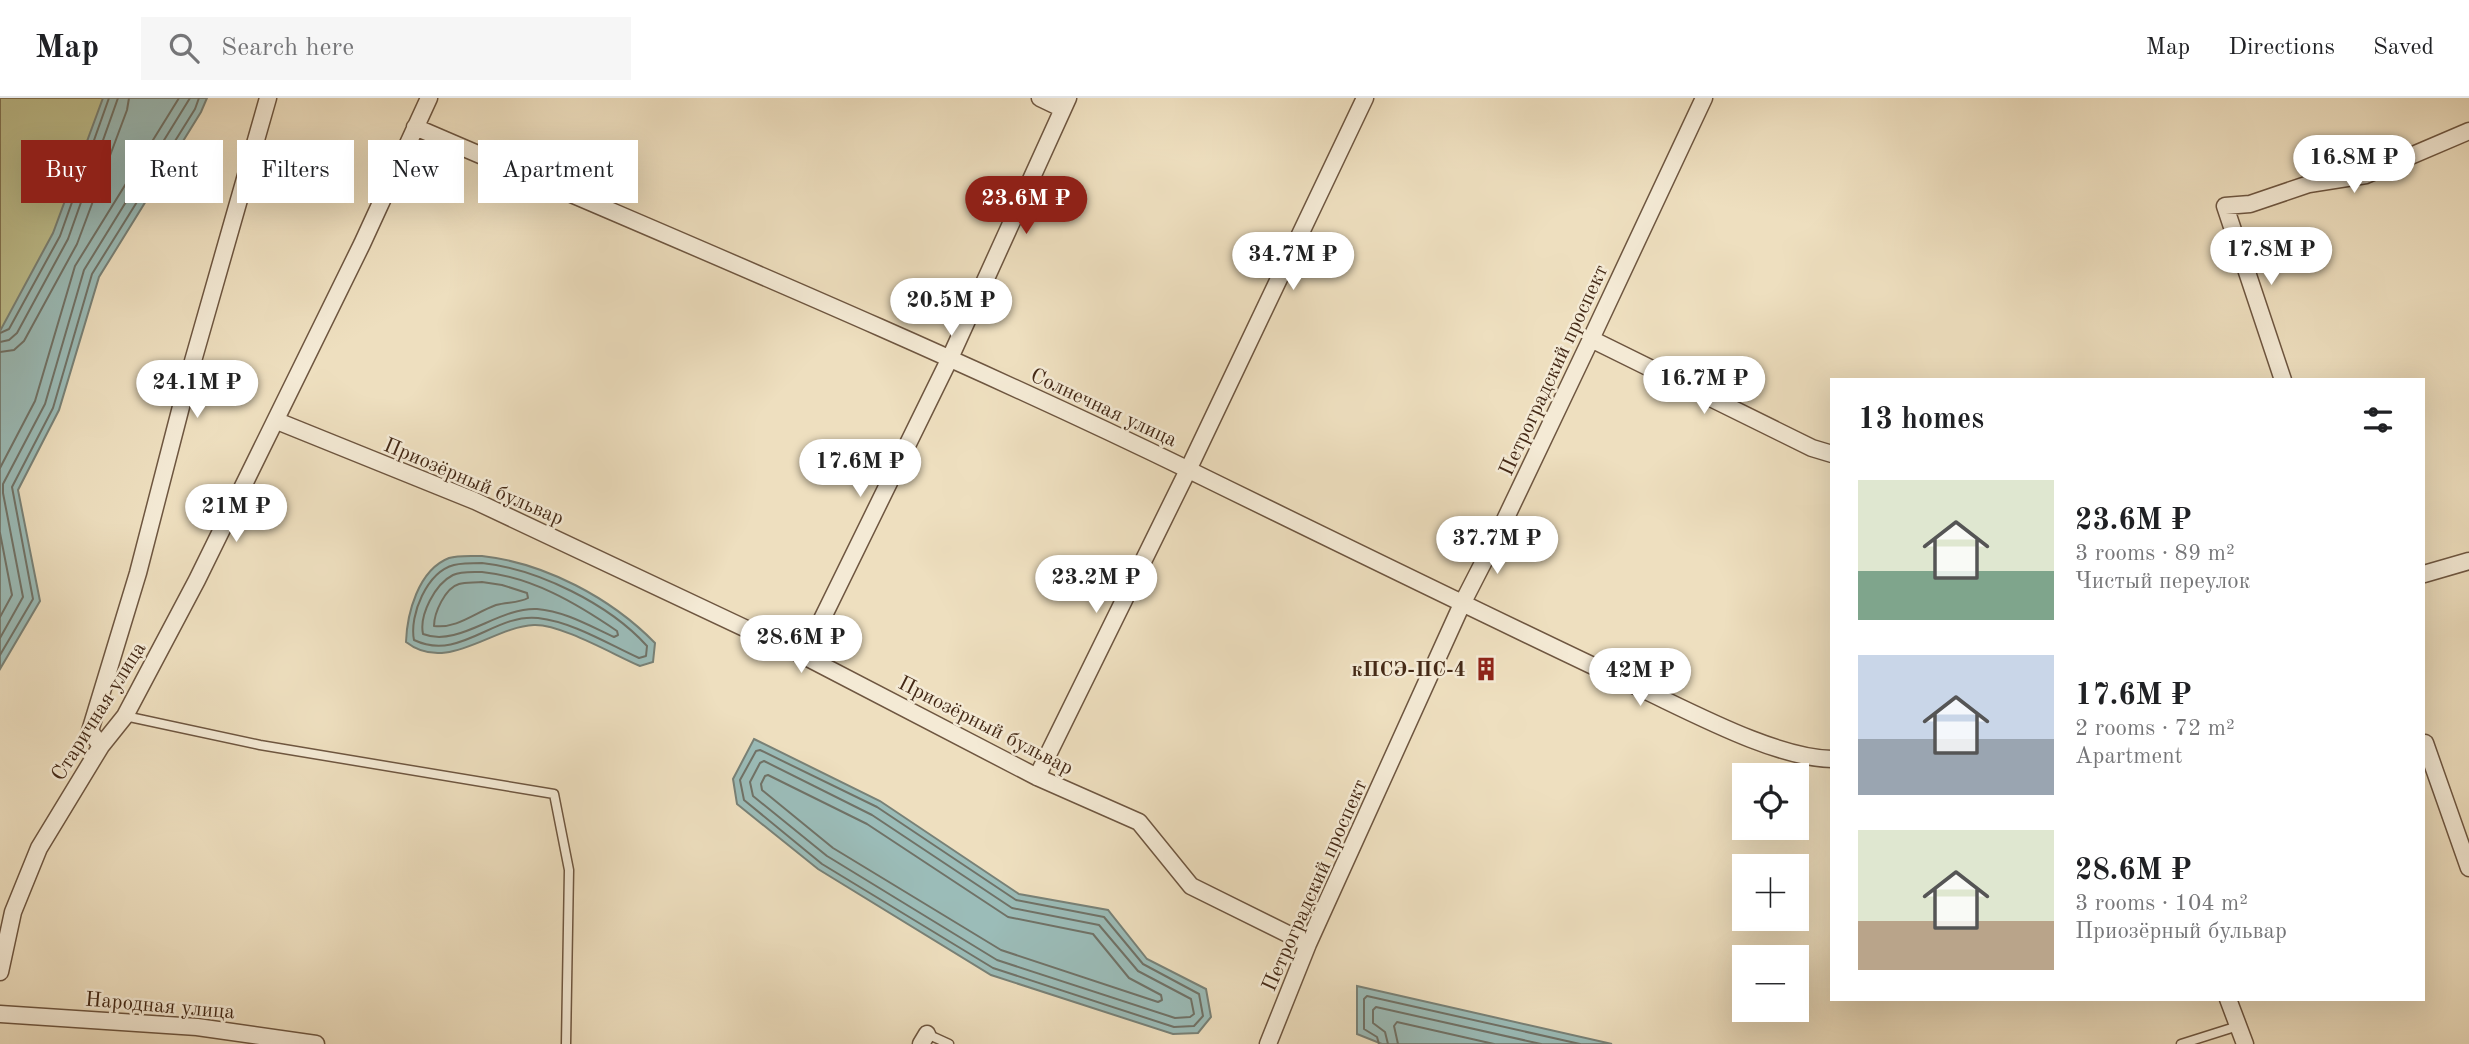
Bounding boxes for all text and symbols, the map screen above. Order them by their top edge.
search box [141,17,631,80]
icon: search [165,29,203,67]
text: Map [35,32,99,65]
text: Search here [221,35,354,61]
text: Map [2146,36,2190,60]
text: Directions [2228,36,2335,60]
text: Saved [2373,36,2434,60]
pin: 16.8M ₽ [2289,136,2419,195]
chip: Buy [21,140,111,203]
chip: Rent [125,140,223,203]
chip: Filters [237,140,354,203]
chip: New [368,140,464,203]
chip: Apartment [478,140,638,203]
text: 16.8M ₽ [2309,146,2399,169]
pin: 23.6M ₽ [961,176,1091,236]
text: 23.6M ₽ [981,187,1071,210]
pin: 17.8M ₽ [2206,228,2336,287]
pin: 34.7M ₽ [1228,232,1358,292]
text: 17.8M ₽ [2226,238,2316,261]
text: 34.7M ₽ [1248,243,1338,266]
street label: Петроградский проспект [1496,262,1612,479]
pin: 20.5M ₽ [886,278,1016,338]
text: 20.5M ₽ [906,289,996,312]
pin: 16.7M ₽ [1639,356,1769,416]
pin: 24.1M ₽ [132,360,262,420]
street label: Солнечная улица [1027,365,1180,452]
text: 16.7M ₽ [1659,367,1749,390]
text: 24.1M ₽ [152,371,242,394]
icon: filters [2359,401,2397,439]
text: 13 homes [1858,405,1984,435]
street label: Приозёрный бульвар [380,435,567,530]
pin: 17.6M ₽ [795,440,925,499]
text: 17.6M ₽ [815,450,905,473]
pin: 21M ₽ [187,484,285,544]
text: 21M ₽ [201,495,271,518]
text: 23.6M ₽ [2075,506,2192,536]
icon: home [1914,508,1998,592]
pin: 37.7M ₽ [1432,517,1562,576]
text: 37.7M ₽ [1452,527,1542,550]
text: 3 rooms · 89 m² [2075,542,2235,565]
pin: 23.2M ₽ [1031,556,1161,615]
text: 23.2M ₽ [1051,566,1141,589]
text: Чистый переулок [2075,570,2250,593]
pin: 28.6M ₽ [736,616,866,675]
text: 28.6M ₽ [756,626,846,649]
street label: Старичная улица [48,639,150,785]
pin: 42M ₽ [1591,648,1689,708]
building icon: кПСЭ-ПС-4 [1472,655,1500,683]
text: 42M ₽ [1605,659,1675,682]
place label: кПСЭ-ПС-4 [1351,660,1466,681]
street label: Приозёрный бульвар [894,673,1076,780]
text: 17.6M ₽ [2075,681,2192,711]
icon: home [1914,683,1998,767]
text: 2 rooms · 72 m² [2075,717,2235,740]
text: Apartment [2075,745,2183,768]
map controls [1732,763,1809,1022]
button: locate [1732,763,1809,840]
street label: Петроградский проспект [1259,776,1372,995]
button: + [1732,854,1809,931]
text: 28.6M ₽ [2075,856,2192,886]
icon: home [1914,858,1998,942]
text: 3 rooms · 104 m² [2075,892,2248,915]
text: Приозёрный бульвар [2075,920,2287,943]
button: − [1732,945,1809,1022]
street label: Народная улица [84,989,236,1024]

